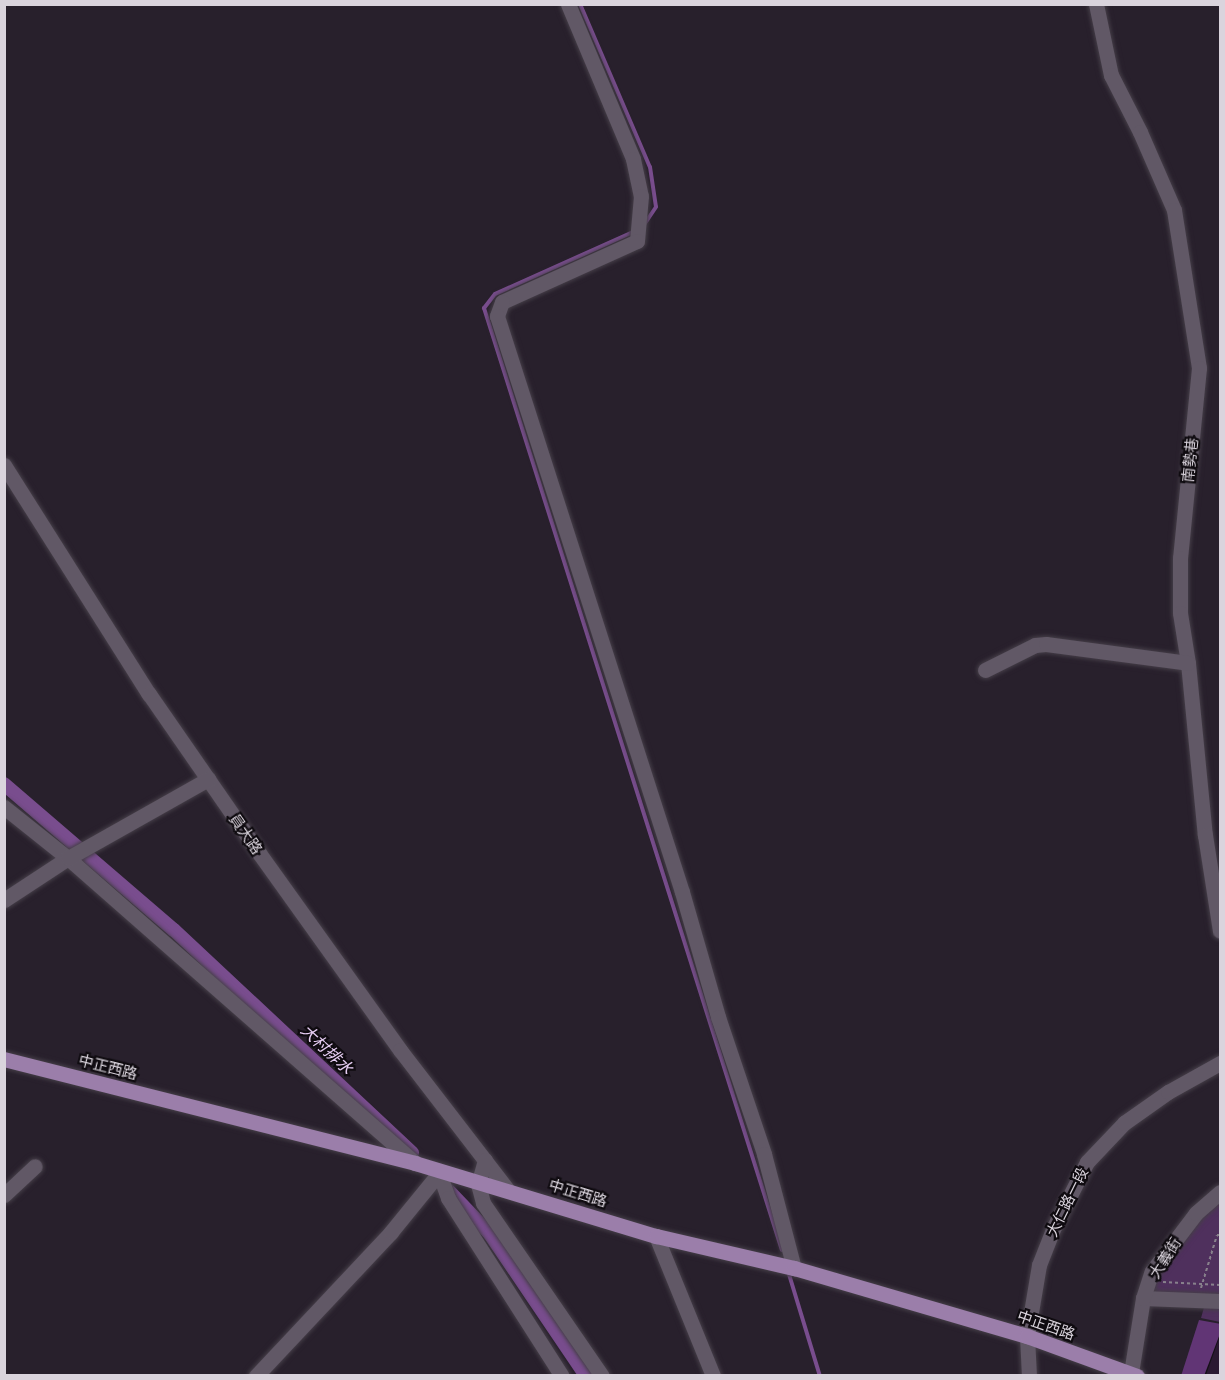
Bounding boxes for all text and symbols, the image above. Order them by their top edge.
street label: 南勢巷 [1179,437,1201,483]
street label: 員大路 [226,810,266,858]
water label: 大村排水 [297,1020,357,1078]
street label: 中正西路 [77,1051,139,1083]
street label: 大仁路一段 [1042,1164,1092,1240]
street label: 中正西路 [547,1176,609,1210]
street label: 大義街 [1145,1234,1185,1282]
street label: 中正西路 [1015,1307,1077,1343]

